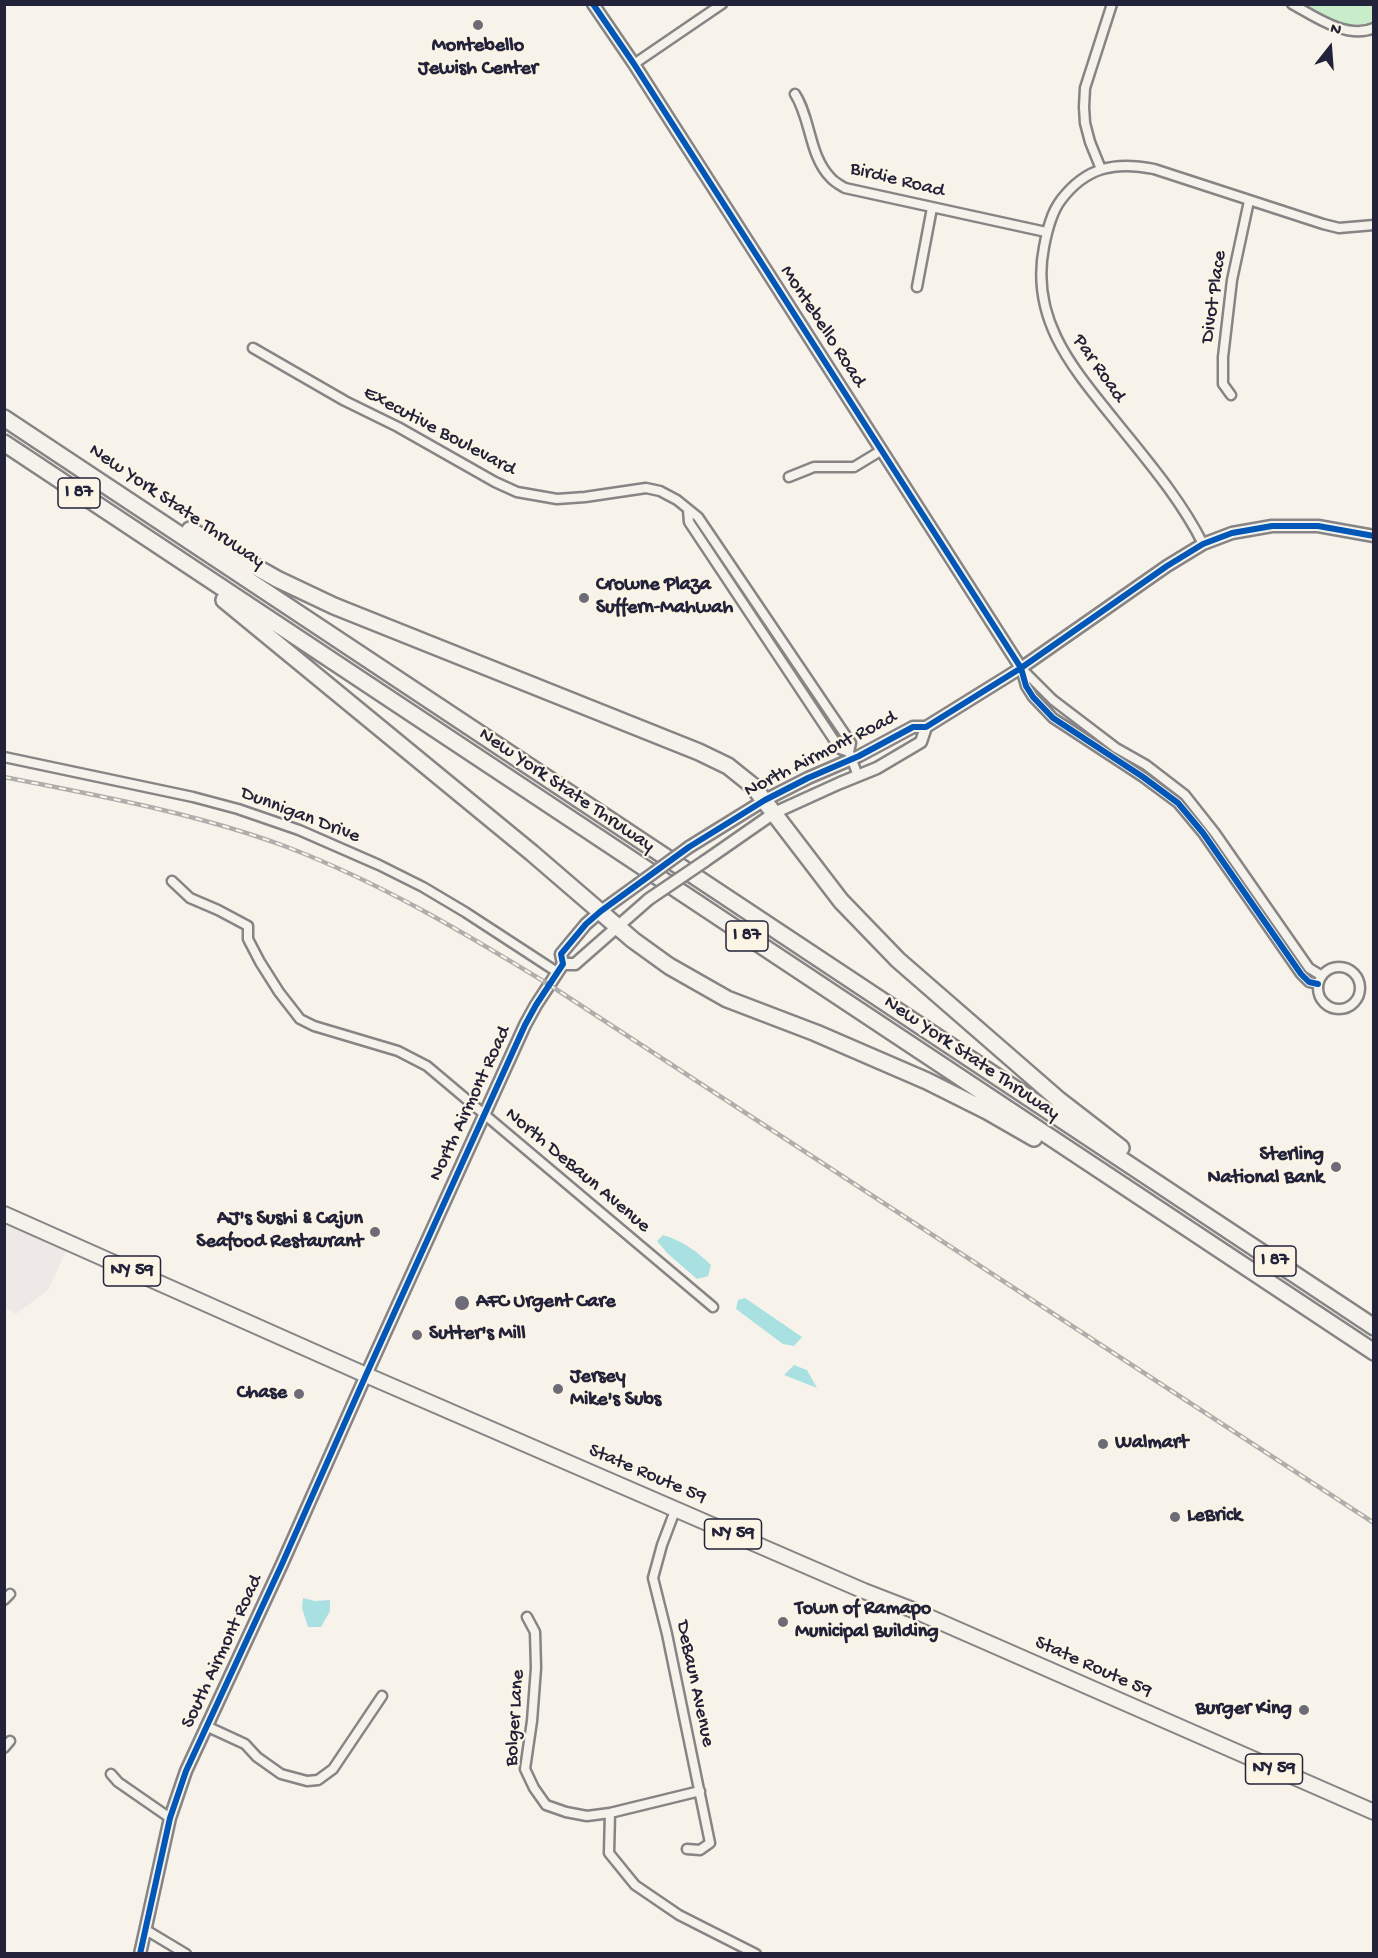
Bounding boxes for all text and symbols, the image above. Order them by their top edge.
marker: Montebello Jewish Center [471,18,485,32]
north arrow [1300,18,1360,78]
text: N [1328,20,1343,41]
place label: Montebello Jewish Center [418,35,538,82]
street label: Birdie Road [847,158,947,204]
street label: Divot Place [1197,249,1233,345]
street label: Montebello Road [774,261,870,393]
street label: Par Road [1066,330,1130,408]
street label: Executive Boulevard [359,382,519,482]
street label: New York State Thruway [83,439,269,575]
road number: I 87 [58,478,100,508]
place label: Crowne Plaza Suffern-Mahwah [596,574,733,621]
marker: Crowne Plaza Suffern-Mahwah [577,591,591,605]
street label: North Airmont Road [741,706,901,804]
street label: New York State Thruway [473,723,659,859]
street label: Dunnigan Drive [237,782,363,850]
road number: I 87 [726,921,768,951]
street label: New York State Thruway [878,991,1064,1127]
street label: North Airmont Road [425,1023,517,1185]
street label: North DeBaun Avenue [499,1103,655,1239]
place label: Sterling National Bank [1207,1144,1324,1191]
marker: Sterling National Bank [1329,1160,1343,1174]
place label: AJ's Sushi & Cajun Seafood Restaurant [196,1208,363,1255]
marker: AJ's Sushi & Cajun Seafood Restaurant [368,1225,382,1239]
road number: I 87 [1254,1246,1296,1276]
road number: NY 59 [104,1256,160,1286]
place label: AFC Urgent Care [476,1291,616,1315]
marker: AFC Urgent Care [453,1294,471,1312]
place label: Sutter's Mill [429,1323,526,1347]
marker: Sutter's Mill [410,1328,424,1342]
place label: Jersey Mike's Subs [570,1366,661,1413]
place label: Chase [237,1382,287,1406]
marker: Jersey Mike's Subs [551,1382,565,1396]
marker: Chase [292,1387,306,1401]
place label: Walmart [1115,1432,1188,1456]
marker: Walmart [1096,1437,1110,1451]
street label: State Route 59 [584,1439,710,1511]
place label: LeBrick [1187,1505,1242,1529]
marker: LeBrick [1168,1510,1182,1524]
road number: NY 59 [704,1519,762,1549]
street label: South Airmont Road [177,1571,269,1733]
place label: Town of Ramapo Municipal Building [795,1598,939,1645]
marker: Town of Ramapo Municipal Building [776,1615,790,1629]
street label: DeBaun Avenue [669,1619,719,1749]
street label: State Route 59 [1031,1631,1155,1705]
street label: Bolger Lane [501,1669,531,1767]
place label: Burger King [1196,1698,1292,1722]
marker: Burger King [1297,1703,1311,1717]
road number: NY 59 [1246,1754,1302,1784]

